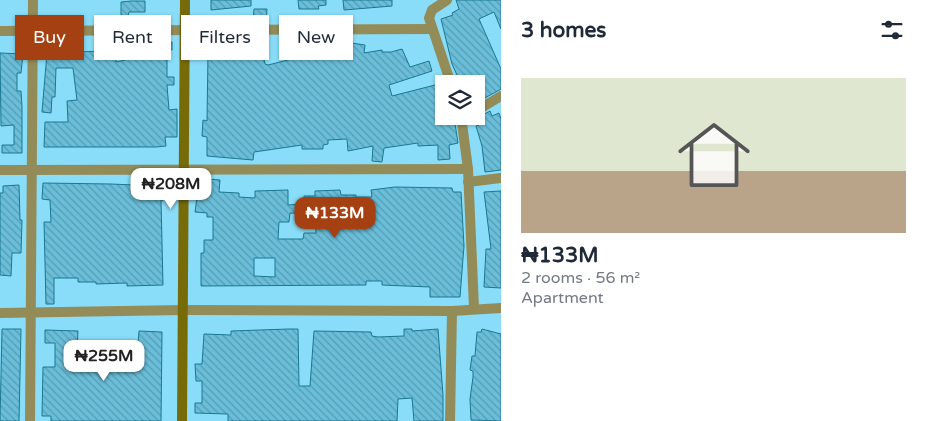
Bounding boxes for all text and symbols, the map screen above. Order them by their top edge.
chip: Buy [15,15,84,60]
chip: Rent [94,15,171,60]
chip: Filters [181,15,269,60]
chip: New [279,15,353,60]
icon: filters [878,16,906,44]
text: 3 homes [521,18,606,43]
map controls [435,75,485,125]
button: layers [435,75,485,125]
icon: home [669,110,759,200]
pin: ₦208M [136,168,206,210]
text: ₦208M [141,174,201,194]
pin: ₦133M [300,196,370,239]
text: ₦133M [305,203,365,223]
text: ₦133M [521,243,598,268]
text: 2 rooms · 56 m² [521,268,640,288]
text: Apartment [521,288,604,308]
pin: ₦255M [69,340,139,382]
text: ₦255M [74,346,134,366]

